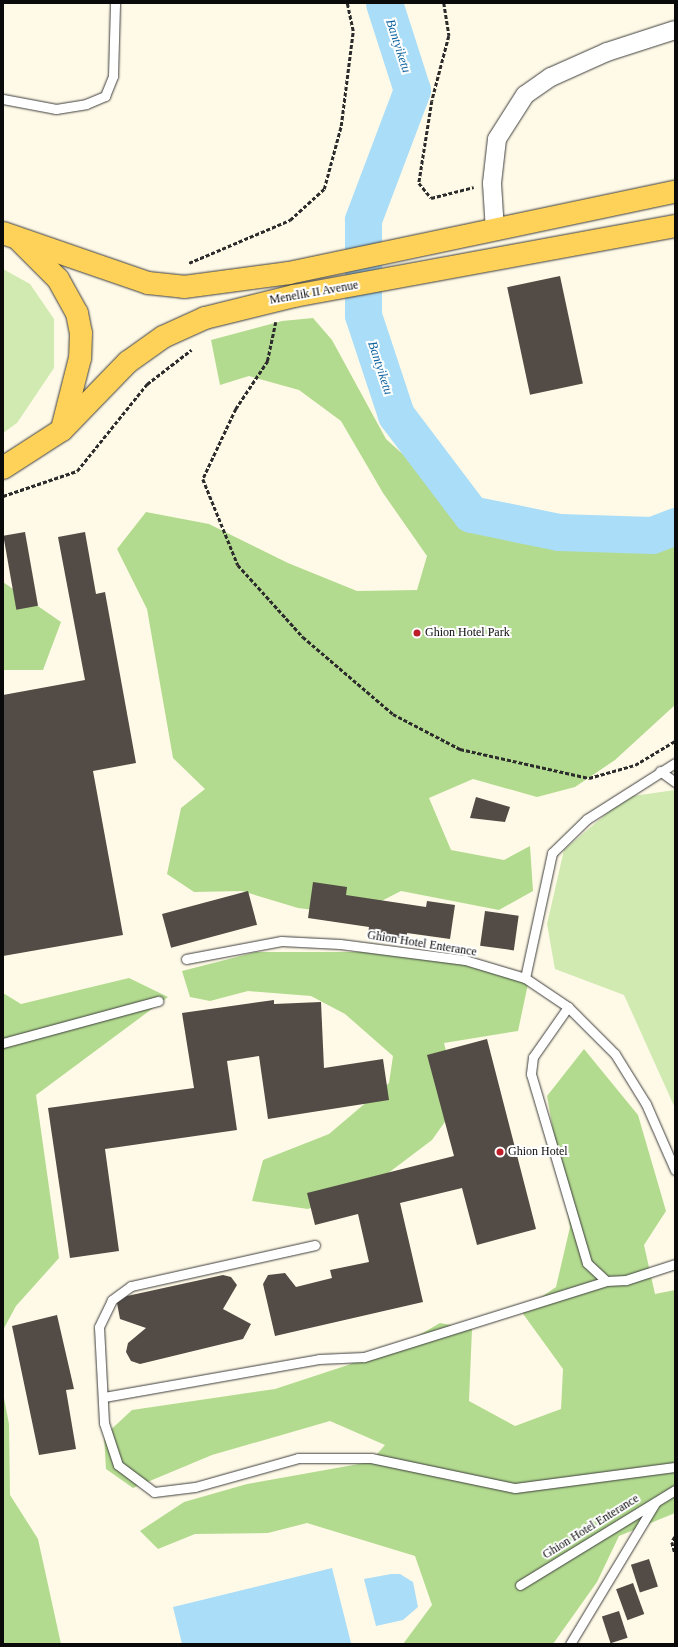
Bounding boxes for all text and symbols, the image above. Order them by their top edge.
water label: Bantyiketu [382,17,414,75]
street label: Menelik II Avenue [268,278,360,308]
water label: Bantyiketu [364,339,396,397]
place label: Ghion Hotel Park [425,626,510,640]
marker: Ghion Hotel Park [412,628,422,638]
street label: Ghion Hotel Enterance [366,928,478,960]
place label: Ghion Hotel [508,1145,568,1159]
marker: Ghion Hotel [495,1147,505,1157]
street label: Ghion Hotel Enterance [540,1492,642,1562]

